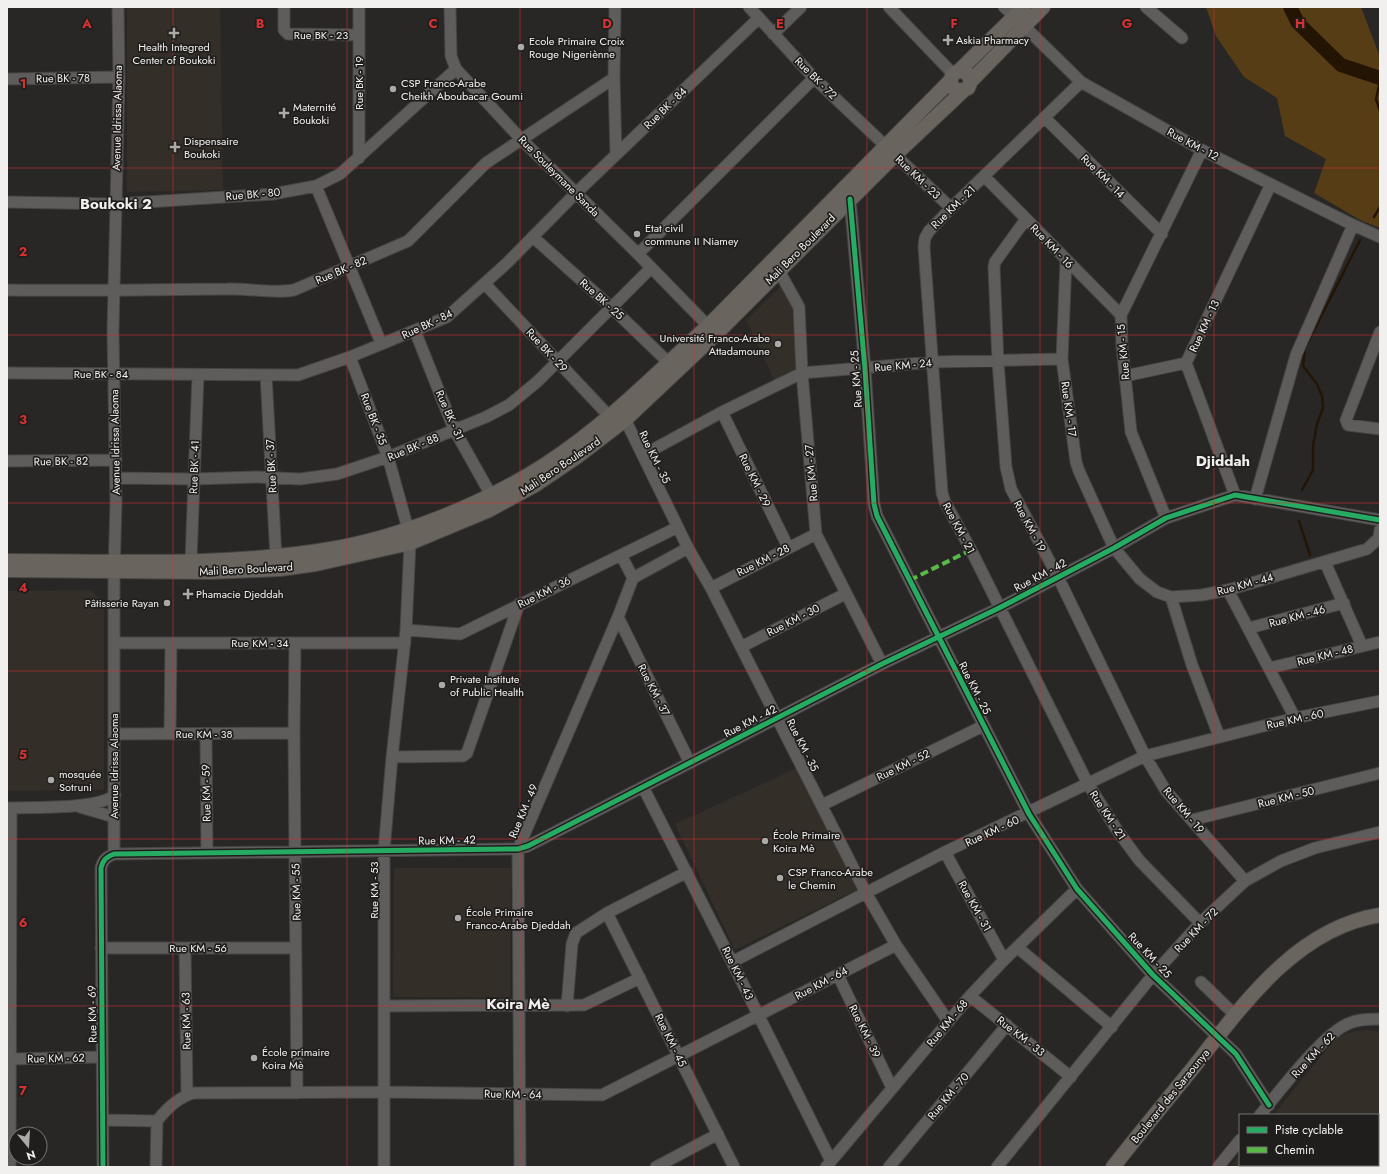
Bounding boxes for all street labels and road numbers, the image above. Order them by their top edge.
street label: Rue BK - 23 [294,27,348,43]
street label: Rue BK - 72 [791,53,841,103]
street label: Rue BK - 19 [351,56,367,110]
street label: Avenue Idrissa Alaoma [108,65,126,171]
street label: Rue BK - 78 [36,70,90,86]
street label: Rue BK - 84 [640,83,691,133]
street label: Rue KM - 12 [1164,124,1222,164]
street label: Rue Souleymane Sanda [515,132,603,220]
street label: Rue KM - 14 [1077,150,1129,202]
street label: Rue KM - 23 [892,151,944,203]
street label: Rue KM - 21 [927,182,979,232]
street label: Rue BK - 80 [225,184,281,204]
street label: Mali Bero Boulevard [761,210,839,288]
street label: Rue KM - 16 [1027,220,1077,272]
street label: Rue BK - 82 [313,252,369,288]
street label: Rue BK - 25 [576,275,628,323]
street label: Rue KM - 13 [1185,297,1223,355]
street label: Rue BK - 84 [399,305,456,343]
street label: Rue KM - 15 [1113,323,1133,381]
street label: Rue BK - 29 [522,325,572,375]
street label: Rue KM - 25 [846,350,866,408]
street label: Rue KM - 24 [874,354,933,375]
street label: Rue BK - 84 [74,366,129,382]
street label: Rue KM - 17 [1057,380,1081,438]
street label: Rue BK - 31 [432,387,468,443]
street label: Avenue Idrissa Alaoma [106,389,124,495]
street label: Rue BK - 35 [357,391,391,447]
street label: Rue KM - 35 [635,428,675,486]
street label: Rue BK - 88 [385,429,441,465]
street label: Mali Bero Boulevard [517,433,603,499]
street label: Rue BK - 37 [262,439,280,493]
street label: Rue BK - 41 [185,440,203,494]
street label: Rue KM - 27 [801,444,821,502]
street label: Rue KM - 29 [735,451,775,509]
street label: Rue BK - 82 [34,453,88,469]
street label: Rue KM - 19 [1010,497,1050,555]
street label: Rue KM - 21 [939,499,979,557]
street label: Rue KM - 28 [734,540,792,580]
street label: Rue KM - 42 [1011,554,1069,596]
street label: Mali Bero Boulevard [199,559,293,579]
street label: Rue KM - 44 [1215,569,1276,599]
street label: Rue KM - 36 [515,572,573,612]
street label: Rue KM - 30 [764,600,823,640]
street label: Rue KM - 46 [1267,601,1327,631]
street label: Rue KM - 34 [231,635,289,651]
street label: Rue KM - 48 [1295,640,1355,670]
street label: Rue KM - 25 [955,659,995,717]
street label: Rue KM - 37 [634,661,674,719]
street label: Rue KM - 42 [721,701,779,741]
street label: Rue KM - 60 [1265,705,1325,733]
street label: Avenue Idrissa Alaoma [106,713,122,819]
street label: Rue KM - 35 [783,716,823,774]
street label: Rue KM - 38 [176,726,232,742]
street label: Rue KM - 52 [874,745,932,785]
street label: Rue KM - 59 [197,764,215,822]
street label: Rue KM - 49 [504,781,542,841]
street label: Rue KM - 50 [1256,782,1316,812]
street label: Rue KM - 19 [1160,783,1208,837]
street label: Rue KM - 21 [1086,787,1130,843]
street label: Rue KM - 60 [962,811,1022,850]
street label: Rue KM - 42 [418,831,476,849]
street label: Rue KM - 53 [366,861,382,919]
street label: Rue KM - 55 [288,863,304,921]
street label: Rue KM - 31 [954,878,996,934]
street label: Rue KM - 72 [1170,904,1222,956]
street label: Rue KM - 25 [1125,929,1175,981]
street label: Rue KM - 56 [169,940,227,956]
street label: Rue KM - 43 [718,944,758,1002]
street label: Rue KM - 64 [792,962,851,1004]
street label: Rue KM - 69 [83,985,101,1043]
street label: Rue KM - 63 [178,992,194,1050]
street label: Rue KM - 68 [922,996,972,1050]
street label: Rue KM - 39 [845,1002,885,1060]
street label: Rue KM - 45 [651,1011,691,1069]
street label: Rue KM - 33 [994,1012,1048,1060]
street label: Rue KM - 62 [1288,1029,1338,1081]
street label: Boulevard des Saraounya [1127,1045,1213,1147]
street label: Rue KM - 62 [27,1049,85,1067]
street label: Rue KM - 70 [923,1069,973,1123]
street label: Rue KM - 64 [484,1085,543,1103]

